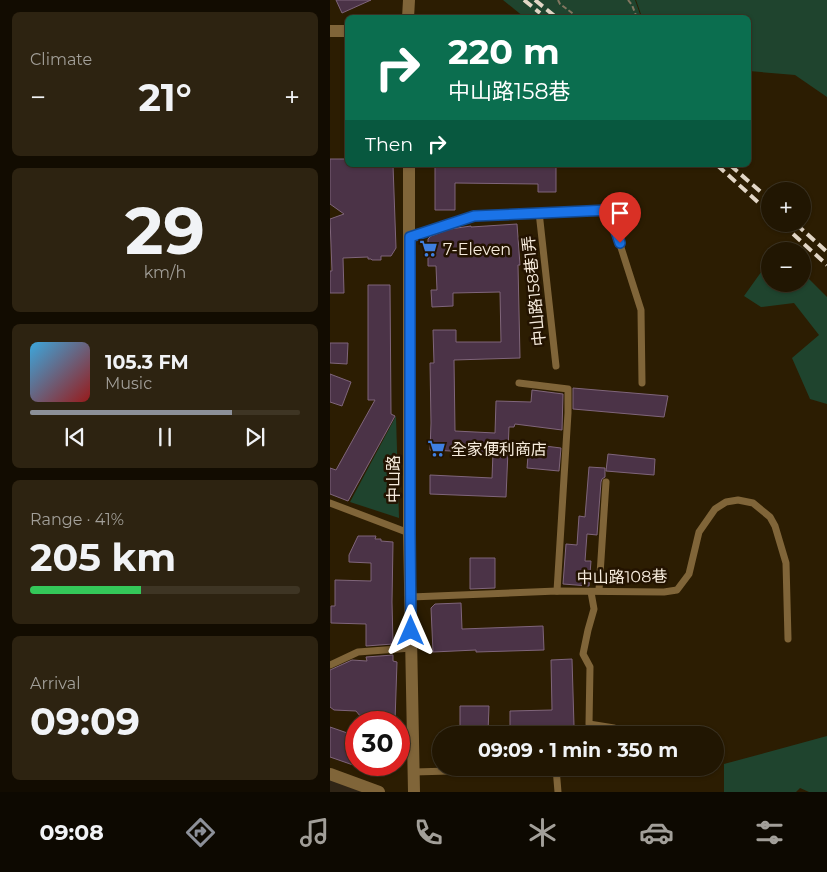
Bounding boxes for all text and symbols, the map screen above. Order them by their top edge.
text: 220 m [448,30,560,73]
icon: right [365,35,430,100]
text: Climate [30,50,92,69]
text: 21° [138,74,192,121]
text: 中山路158巷 [448,78,570,105]
text: − [30,80,46,114]
text: + [284,80,300,114]
icon: right [423,130,451,158]
text: Then [365,133,413,156]
map controls [761,182,811,292]
button: + [761,182,811,232]
text: 29 [125,191,205,270]
pin [599,192,641,243]
icon: arrive [606,199,634,227]
street label: 中山路158巷1弄 [519,235,549,347]
supermarket icon: 7-Eleven [419,239,439,259]
place label: 7-Eleven [443,240,511,259]
button: − [761,242,811,292]
text: km/h [144,263,186,282]
text: 105.3 FM [105,351,189,374]
text: Music [105,374,152,393]
icon: previous [61,423,89,451]
icon: pause [151,423,179,451]
icon: next [241,423,269,451]
supermarket icon: 全家便利商店 [427,439,447,459]
place label: 全家便利商店 [451,440,547,459]
street label: 中山路 [384,455,403,503]
text: Range · 41% [30,510,124,529]
text: 205 km [30,534,176,581]
street label: 中山路108巷 [577,567,667,587]
position arrow [384,604,436,656]
text: Arrival [30,674,80,693]
text: 09:09 [30,698,140,745]
speed limit sign: 30 [345,711,410,776]
text: 09:09 · 1 min · 350 m [478,739,678,762]
icon: directions [183,815,218,850]
icon: music [297,815,332,850]
icon: phone [411,815,446,850]
icon: climate [525,815,560,850]
icon: car [639,815,674,850]
icon: filters [752,815,787,850]
text: 09:08 [39,819,104,846]

